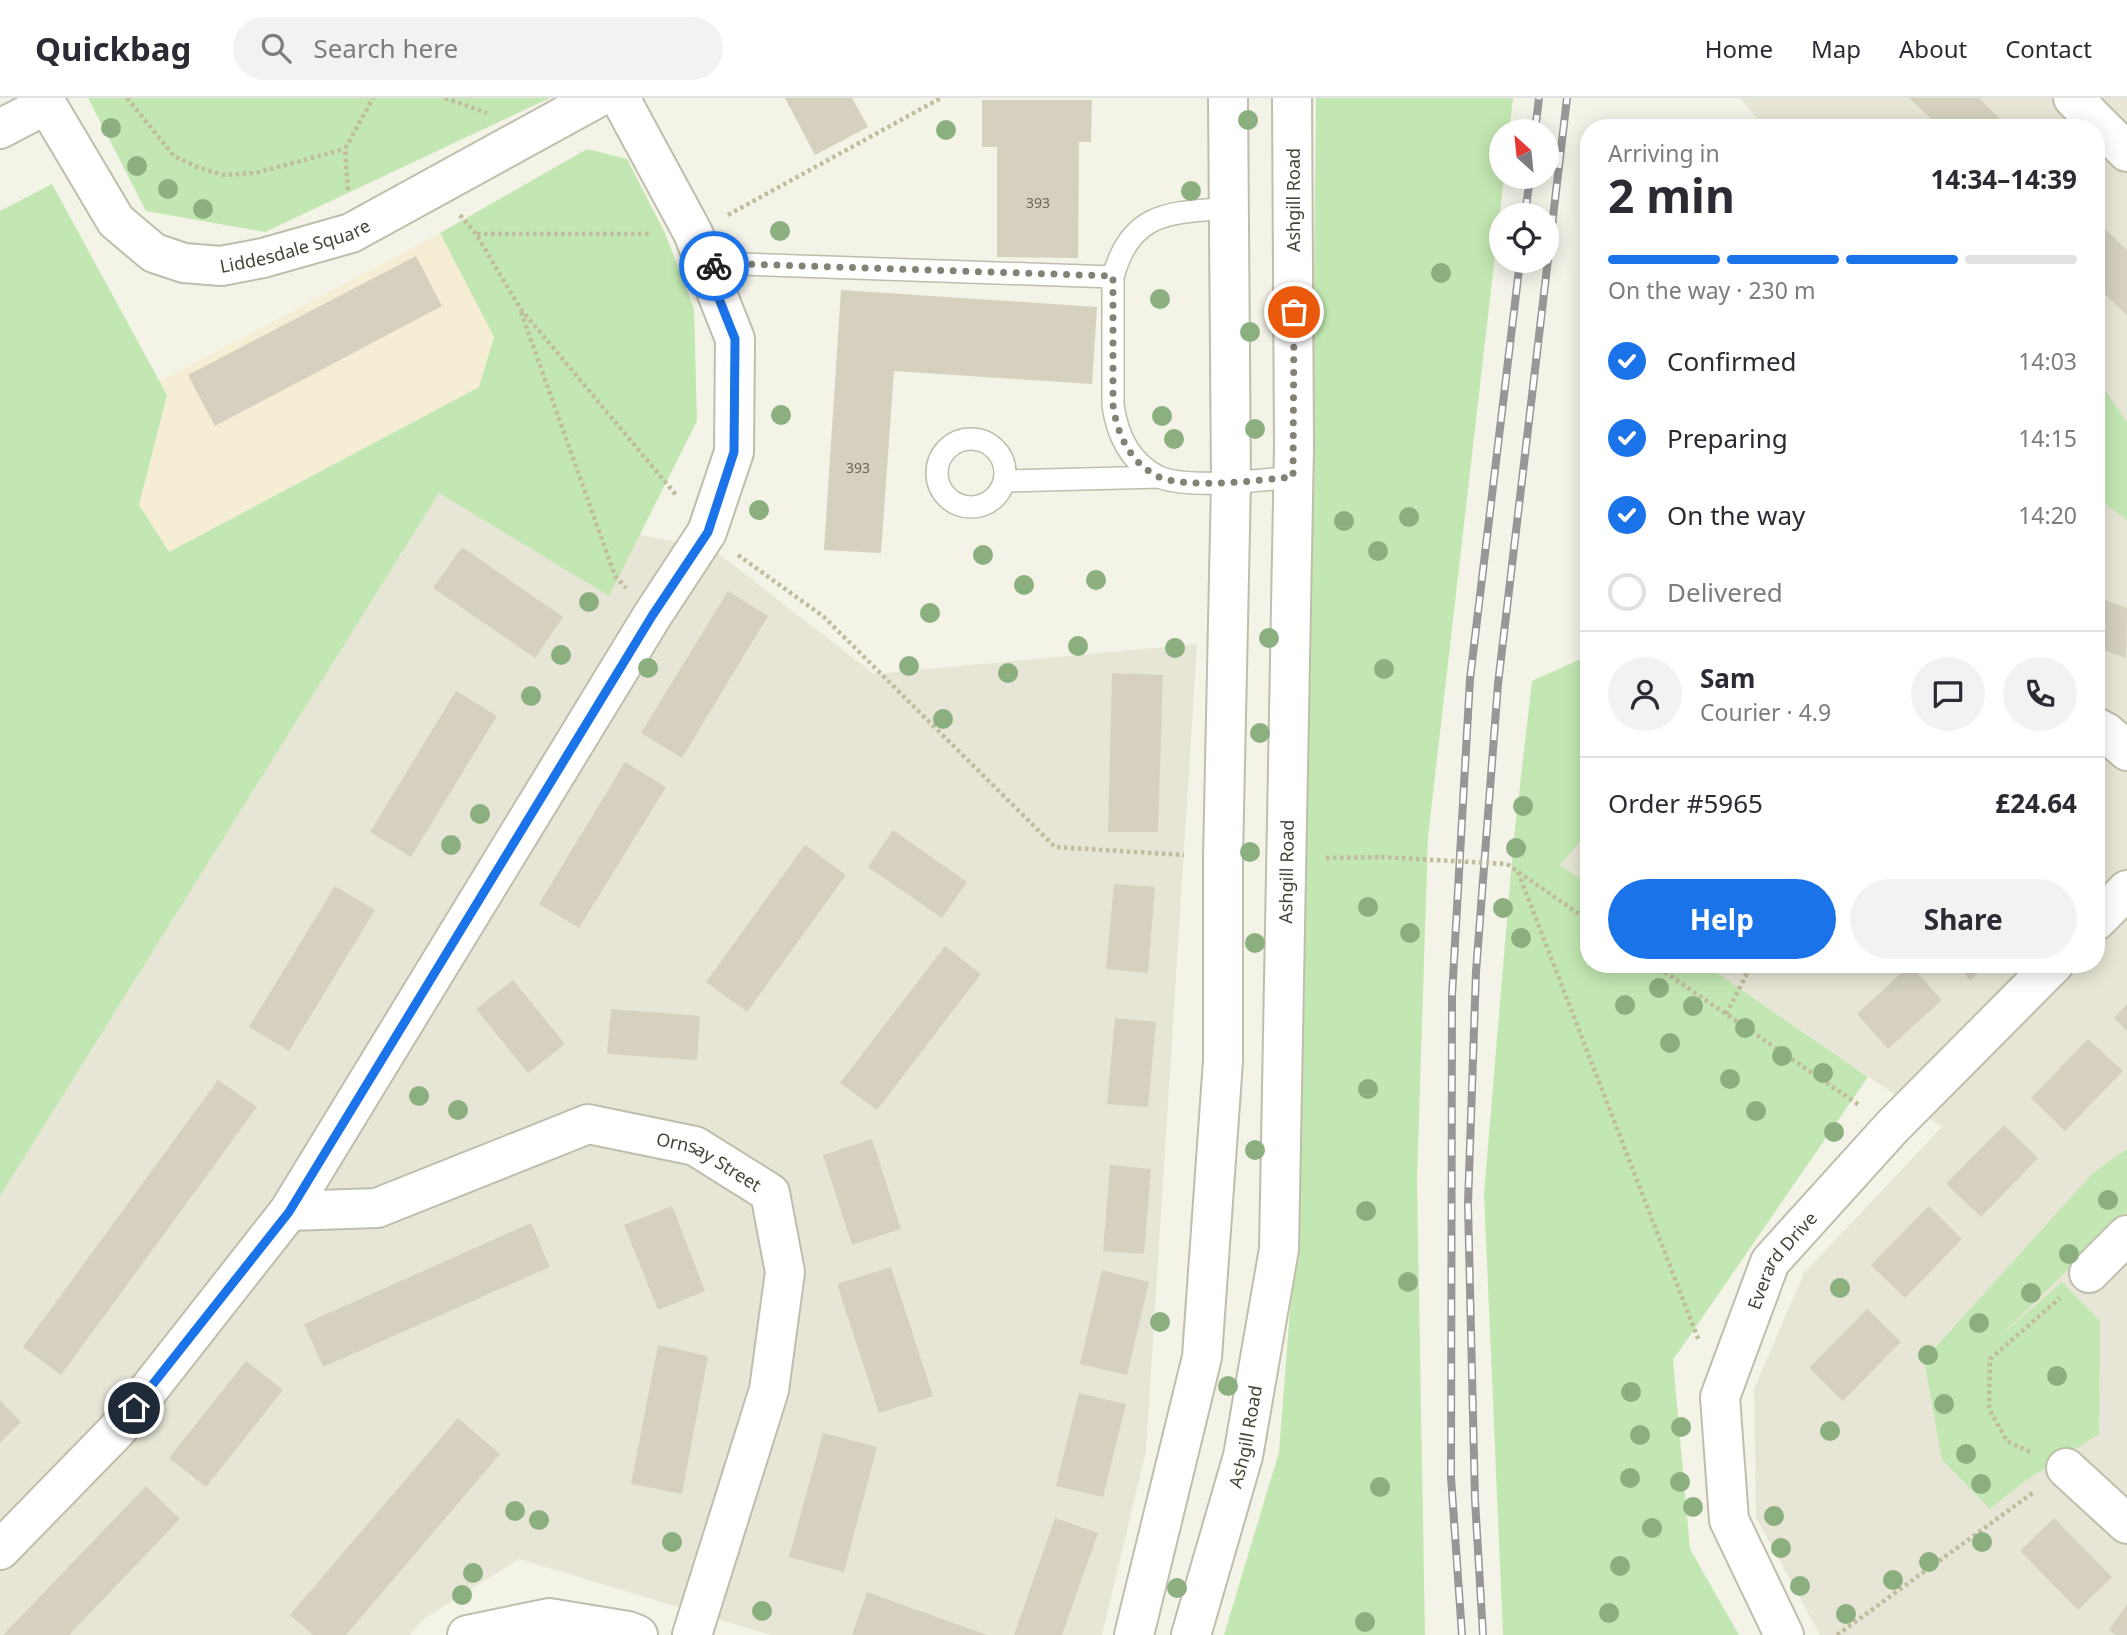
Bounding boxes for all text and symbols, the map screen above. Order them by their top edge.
search box [233,17,723,80]
text: Quickbag [35,26,191,71]
icon: search [257,29,295,67]
text: Search here [313,30,458,66]
text: Home [1705,32,1773,65]
text: Map [1811,32,1861,65]
text: About [1899,32,1967,65]
text: Contact [2005,32,2092,65]
north arrow [1489,119,1559,189]
map controls [1489,119,1559,273]
text: Arriving in [1608,137,1720,169]
street label: Ashgill Road [1281,148,1305,252]
text: 14:34–14:39 [1930,161,2077,197]
text: 2 min [1608,164,1735,226]
house number: 393 [1026,193,1050,212]
button: locate [1489,203,1559,273]
street label: Liddesdale Square [218,213,374,278]
courier [679,231,749,301]
icon: bike [695,247,733,285]
text: On the way · 230 m [1608,274,1815,306]
pin [1264,282,1324,342]
icon: bag [1275,293,1313,331]
icon: check [1608,342,1646,380]
text: Confirmed [1667,343,1797,379]
text: 14:03 [2018,345,2077,377]
icon: check [1608,419,1646,457]
text: Preparing [1667,420,1788,456]
text: 14:15 [2018,422,2077,454]
house number: 393 [846,458,870,477]
icon: check [1608,496,1646,534]
text: On the way [1667,497,1805,533]
text: 14:20 [2018,499,2077,531]
text: Delivered [1667,574,1783,610]
button: person [1608,657,1682,731]
button: chat [1911,657,1985,731]
button: phone [2003,657,2077,731]
text: Sam [1700,660,1755,696]
text: Courier · 4.9 [1700,696,1831,728]
text: Order #5965 [1608,785,1763,821]
text: £24.64 [1995,785,2077,821]
street label: Ashgill Road [1273,819,1299,924]
button: Help [1608,879,1836,959]
button: Share [1850,879,2077,959]
street label: Ornsay Street [654,1126,767,1197]
street label: Everard Drive [1741,1206,1822,1313]
pin [104,1378,164,1438]
street label: Ashgill Road [1222,1383,1267,1491]
icon: home [115,1389,153,1427]

